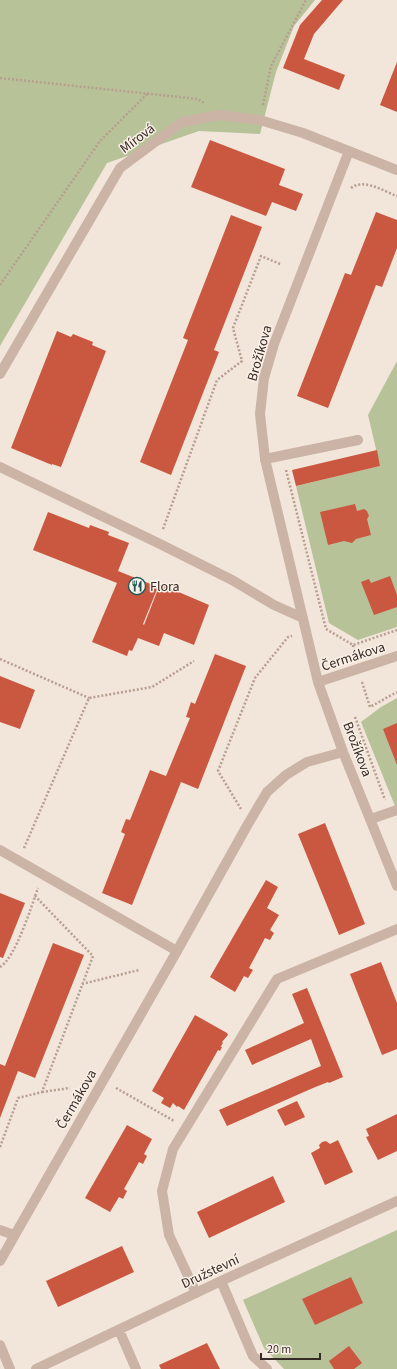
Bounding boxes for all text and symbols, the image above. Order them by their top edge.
street label: Mírová [116,119,159,159]
street label: Brožíkova [242,323,277,384]
restaurant icon: Flora [127,576,147,596]
place label: Flora [150,577,180,597]
street label: Čermákova [319,637,388,677]
street label: Brožíkova [337,719,377,780]
street label: Čermákova [52,1066,102,1133]
street label: Družstevní [178,1250,243,1294]
scale bar [261,1335,320,1361]
text: 20 m [267,1341,291,1358]

